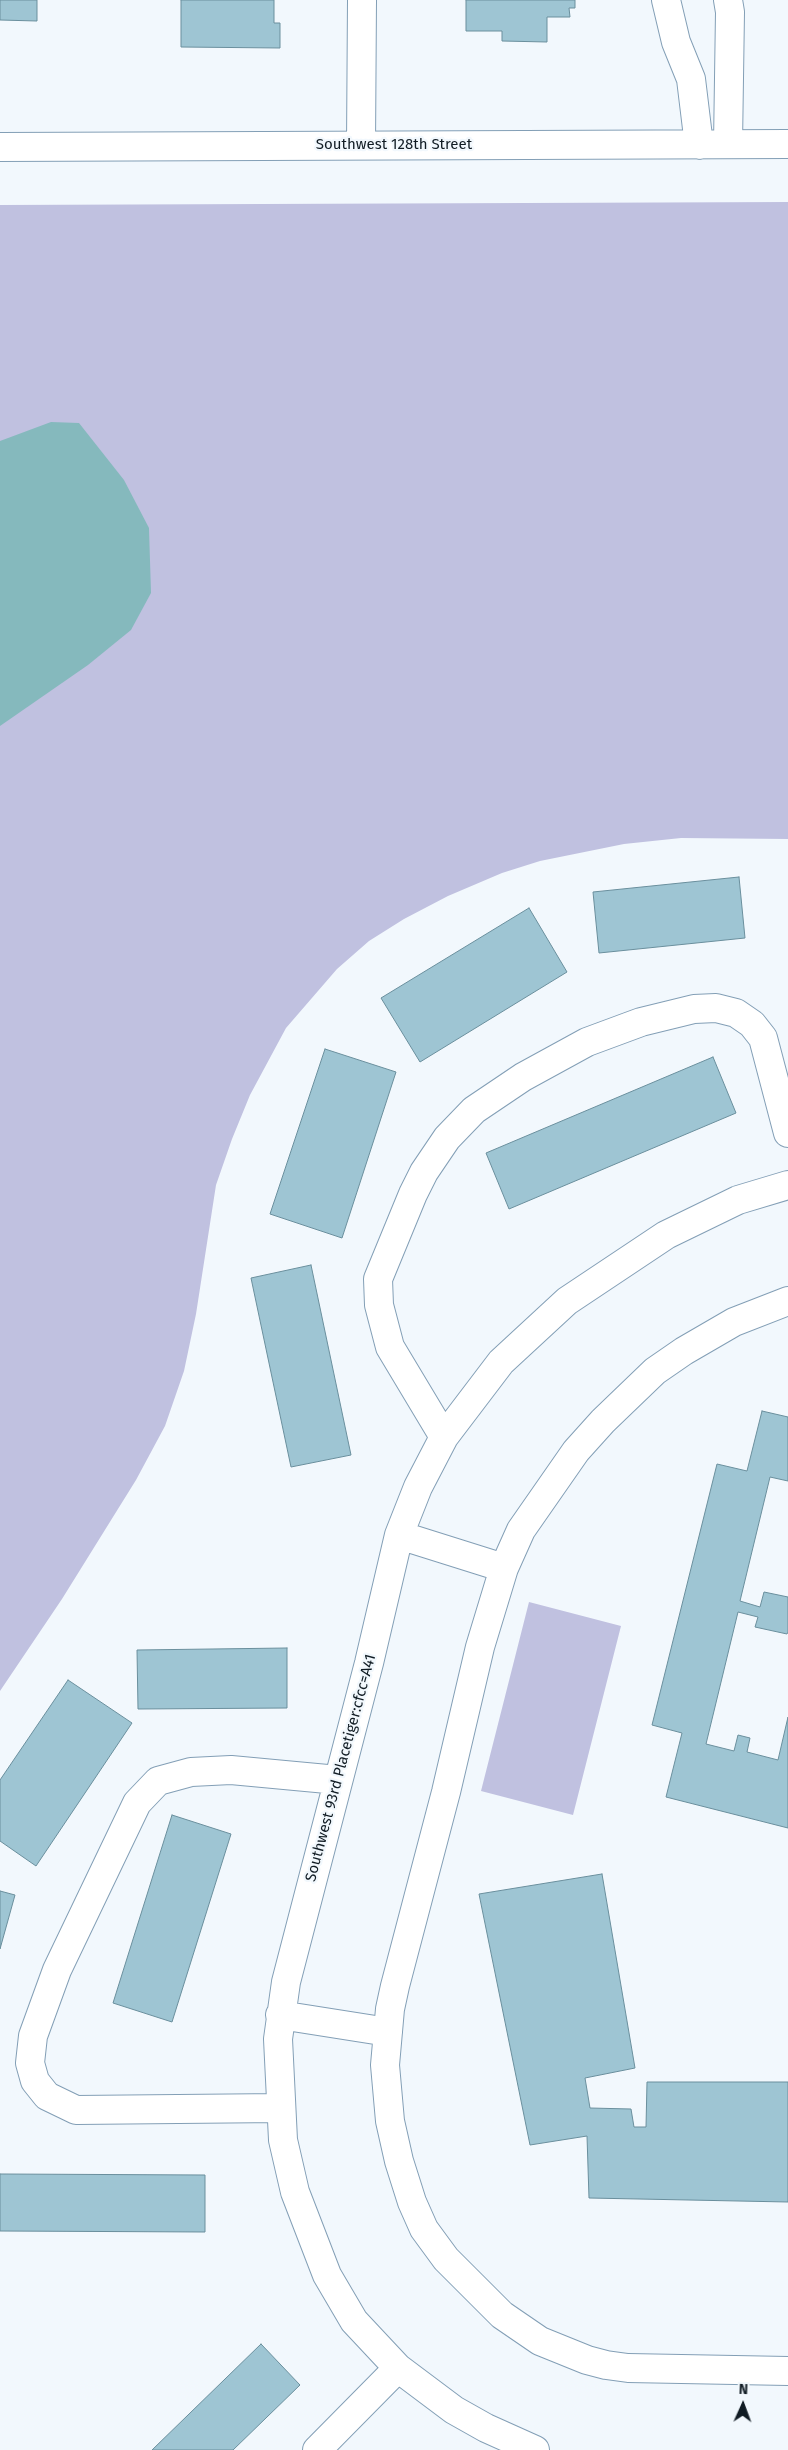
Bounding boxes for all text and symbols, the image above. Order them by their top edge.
street label: Southwest 128th Street [316,136,472,154]
street label: Southwest 93rd Placetiger:cfcc=A41 [302,1652,380,1884]
north arrow [718,2380,768,2430]
text: N [739,2381,748,2398]

